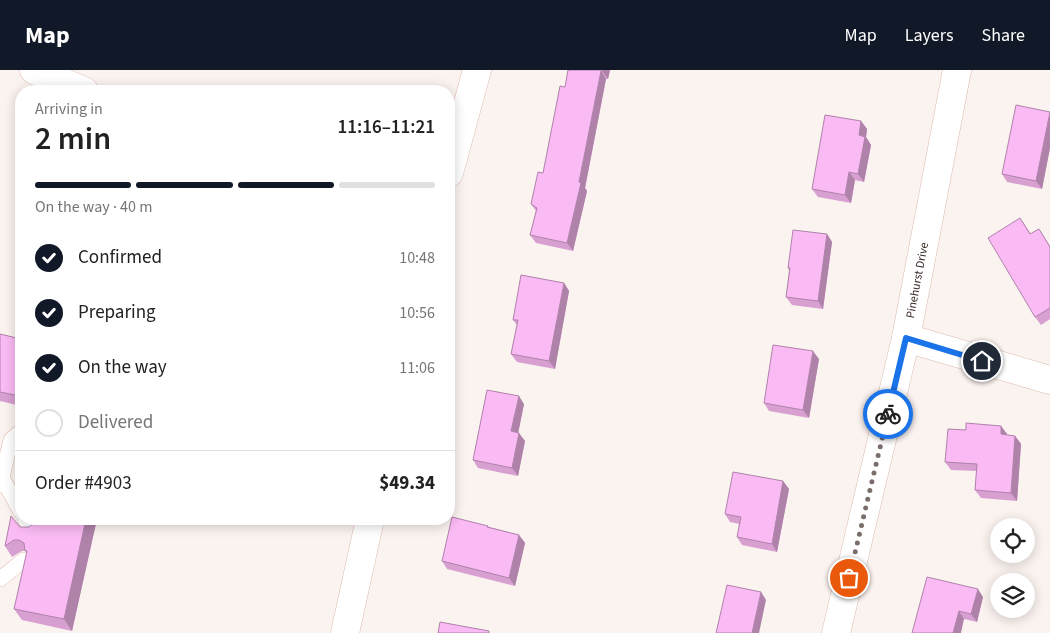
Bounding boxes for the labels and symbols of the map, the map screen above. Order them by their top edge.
street label: Pinehurst Drive [902,241,933,320]
pin [961,340,1003,382]
courier [863,389,913,439]
pin [828,557,870,599]

